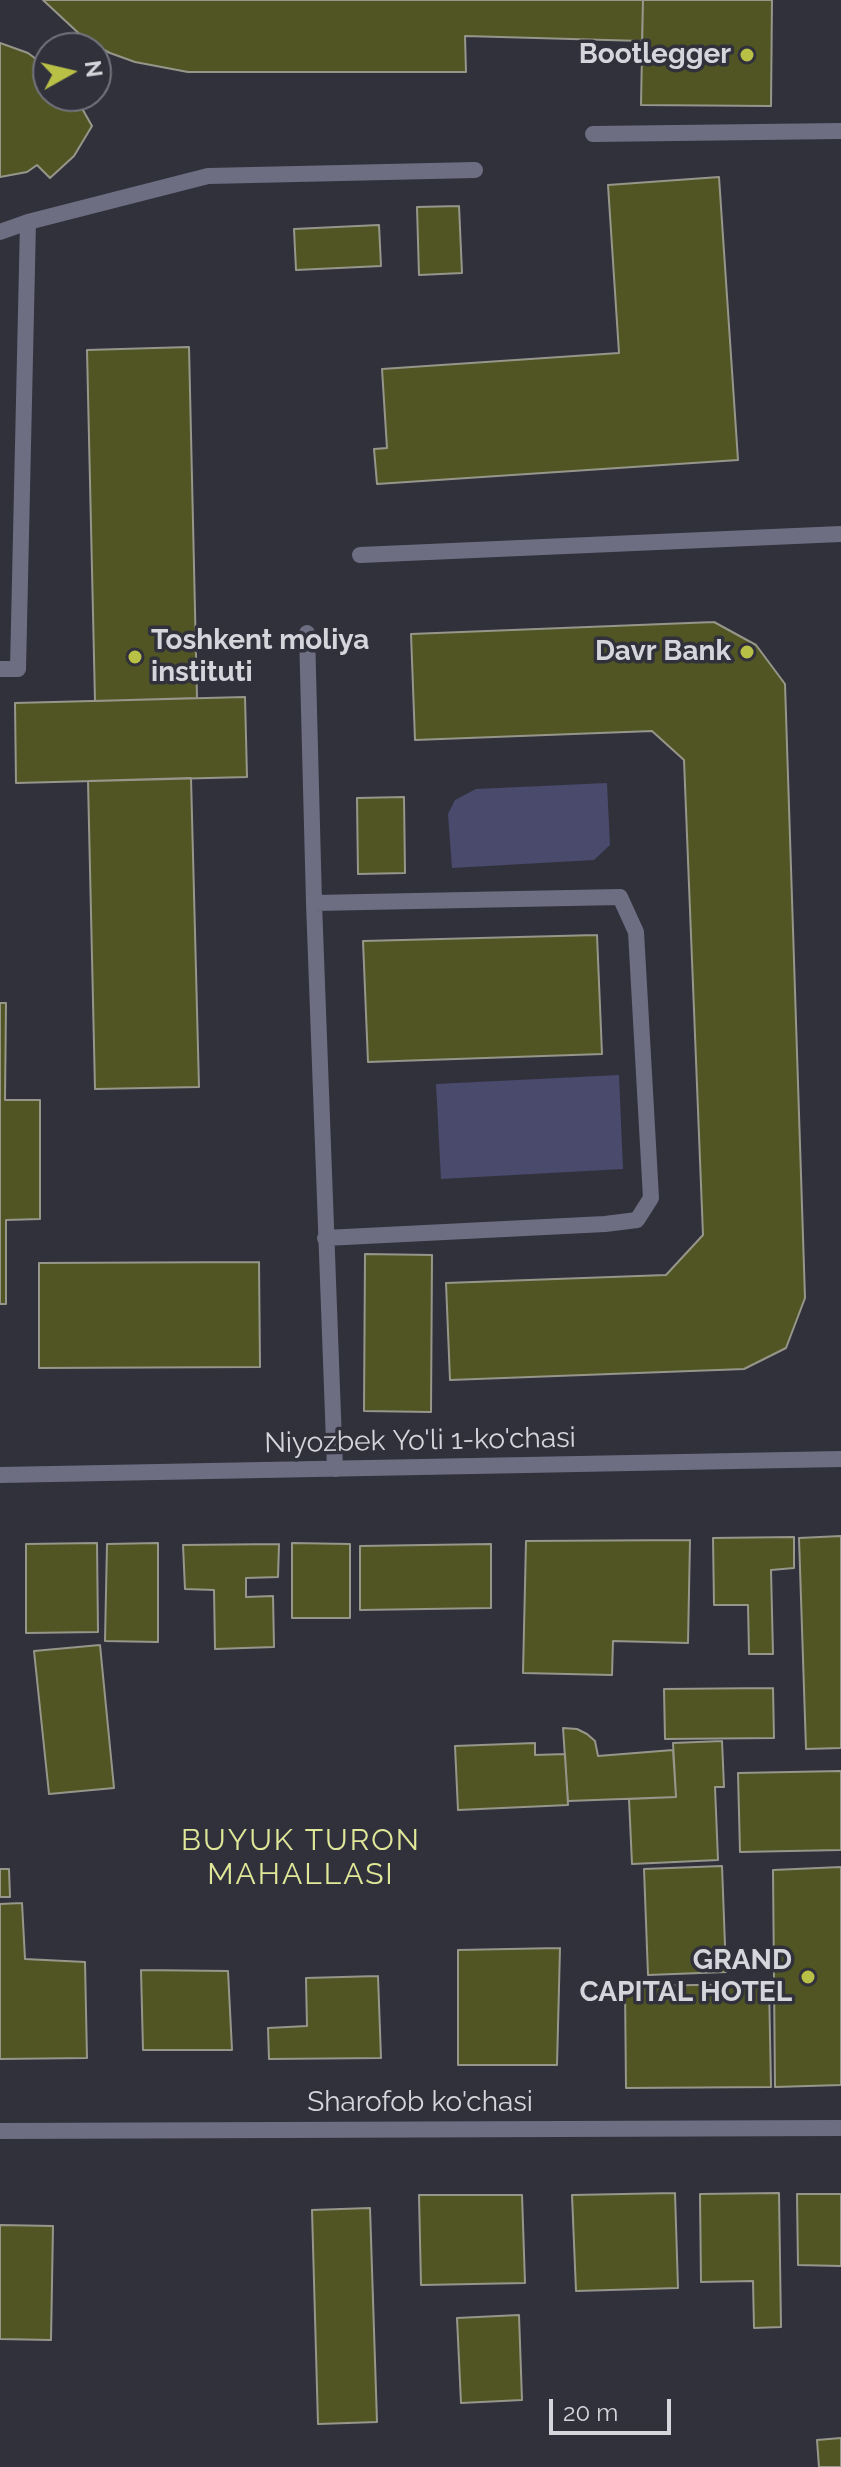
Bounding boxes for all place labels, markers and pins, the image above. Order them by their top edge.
place label: Bootlegger [579,38,731,72]
marker: Bootlegger [738,46,756,64]
place label: Toshkent moliya instituti [151,624,369,690]
place label: Davr Bank [595,635,731,669]
marker: Davr Bank [738,643,756,661]
marker: Toshkent moliya instituti [126,648,144,666]
place label: GRAND CAPITAL HOTEL [579,1944,792,2010]
marker: GRAND CAPITAL HOTEL [799,1968,817,1986]

